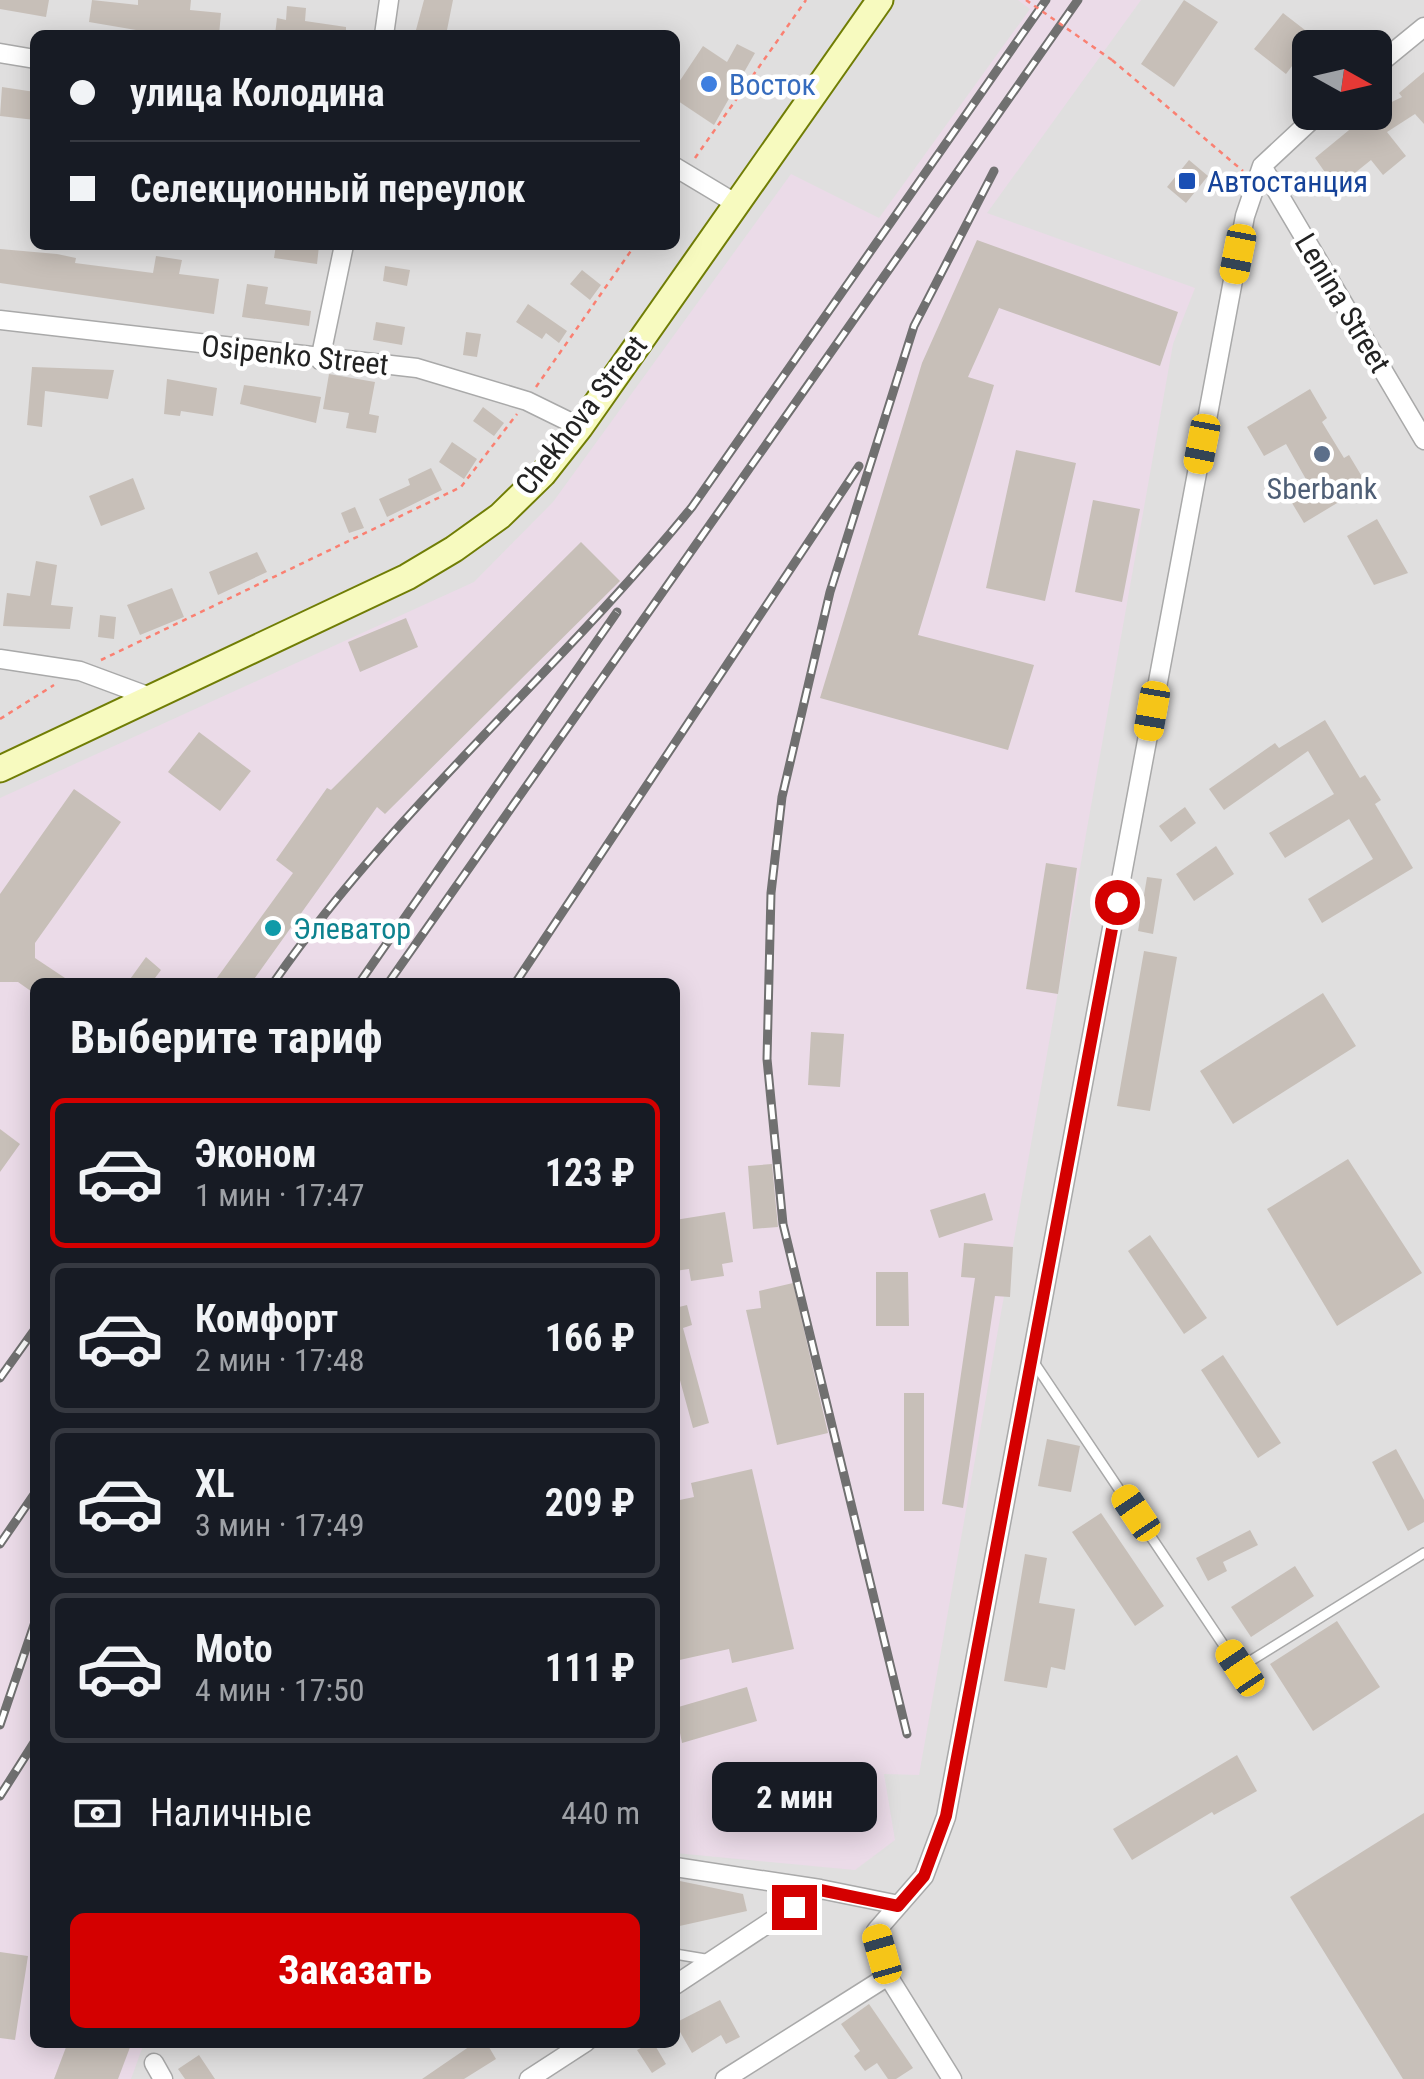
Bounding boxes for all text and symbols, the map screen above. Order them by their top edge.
north arrow [1292,30,1392,130]
map controls [1292,30,1392,130]
place label: Восток [729,67,816,102]
text: улица Колодина [130,71,385,115]
marker: Восток [698,73,720,95]
place label: Автостанция [1207,164,1368,199]
text: Селекционный переулок [130,167,525,211]
marker: Автостанция [1176,170,1198,192]
car [1218,222,1258,286]
street label: Lenina Street [1288,227,1398,379]
street label: Osipenko Street [200,328,390,382]
street label: Chekhova Street [508,328,654,502]
car [1182,412,1222,476]
marker: Sberbank [1311,443,1333,465]
place label: Sberbank [1267,471,1378,506]
car [1132,679,1172,743]
route start [1095,880,1140,925]
place label: Элеватор [293,911,411,946]
marker: Элеватор [262,917,284,939]
text: Выберите тариф [70,1011,383,1064]
icon: car [75,1128,165,1218]
text: Эконом [195,1132,317,1176]
text: 123 ₽ [545,1151,635,1195]
text: 1 мин · 17:47 [195,1176,365,1214]
icon: car [75,1293,165,1383]
text: Комфорт [195,1297,338,1341]
text: 166 ₽ [545,1316,635,1360]
text: 2 мин · 17:48 [195,1341,365,1379]
icon: car [75,1458,165,1548]
text: XL [195,1462,234,1506]
car [1107,1480,1165,1546]
text: 209 ₽ [545,1481,635,1525]
text: 3 мин · 17:49 [195,1506,365,1544]
icon: car [75,1623,165,1713]
text: Moto [195,1627,273,1671]
car [1211,1635,1269,1701]
text: 111 ₽ [545,1646,635,1690]
text: 4 мин · 17:50 [195,1671,365,1709]
callout: 2 мин [712,1762,876,1832]
text: 2 мин [756,1778,833,1816]
icon: cash [70,1786,125,1841]
text: Наличные [150,1791,312,1835]
text: 440 m [561,1794,640,1832]
route end [772,1885,817,1930]
button: Заказать [70,1913,640,2028]
car [859,1921,905,1987]

